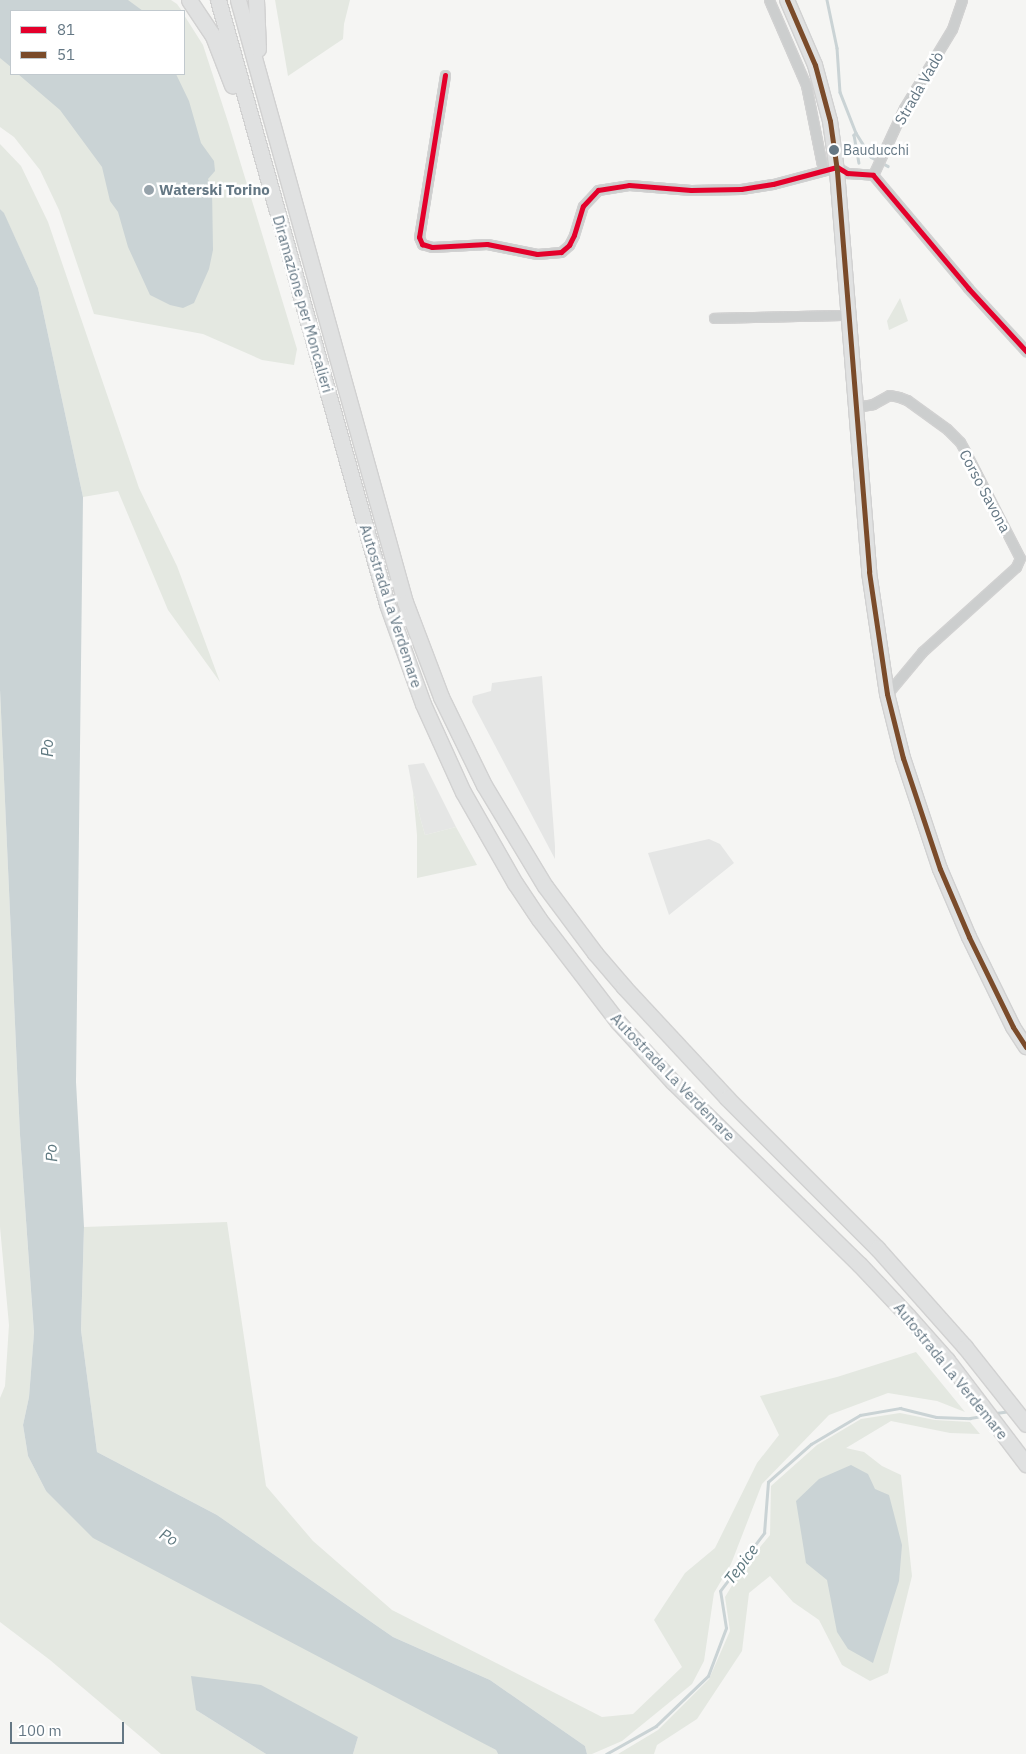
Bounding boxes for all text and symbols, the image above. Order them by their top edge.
legend [10,10,185,75]
text: 81 [57,20,75,39]
text: 51 [57,45,75,64]
street label: Strada Vadò [891,48,947,128]
place label: Bauducchi [843,142,909,158]
marker: Bauducchi [829,145,839,155]
place label: Waterski Torino [159,181,270,199]
marker: Waterski Torino [143,184,155,196]
street label: Diramazione per Moncalieri [269,213,337,395]
street label: Corso Savona [956,446,1014,536]
street label: Autostrada La Verdemare [356,522,426,690]
water label: Po [37,739,57,757]
street label: Autostrada La Verdemare [607,1009,739,1145]
water label: Po [41,1144,61,1162]
street label: Autostrada La Verdemare [890,1299,1012,1443]
water label: Po [156,1524,182,1550]
water label: Tepice [720,1540,762,1588]
scale bar [12,1712,126,1744]
text: 100 m [18,1721,62,1740]

